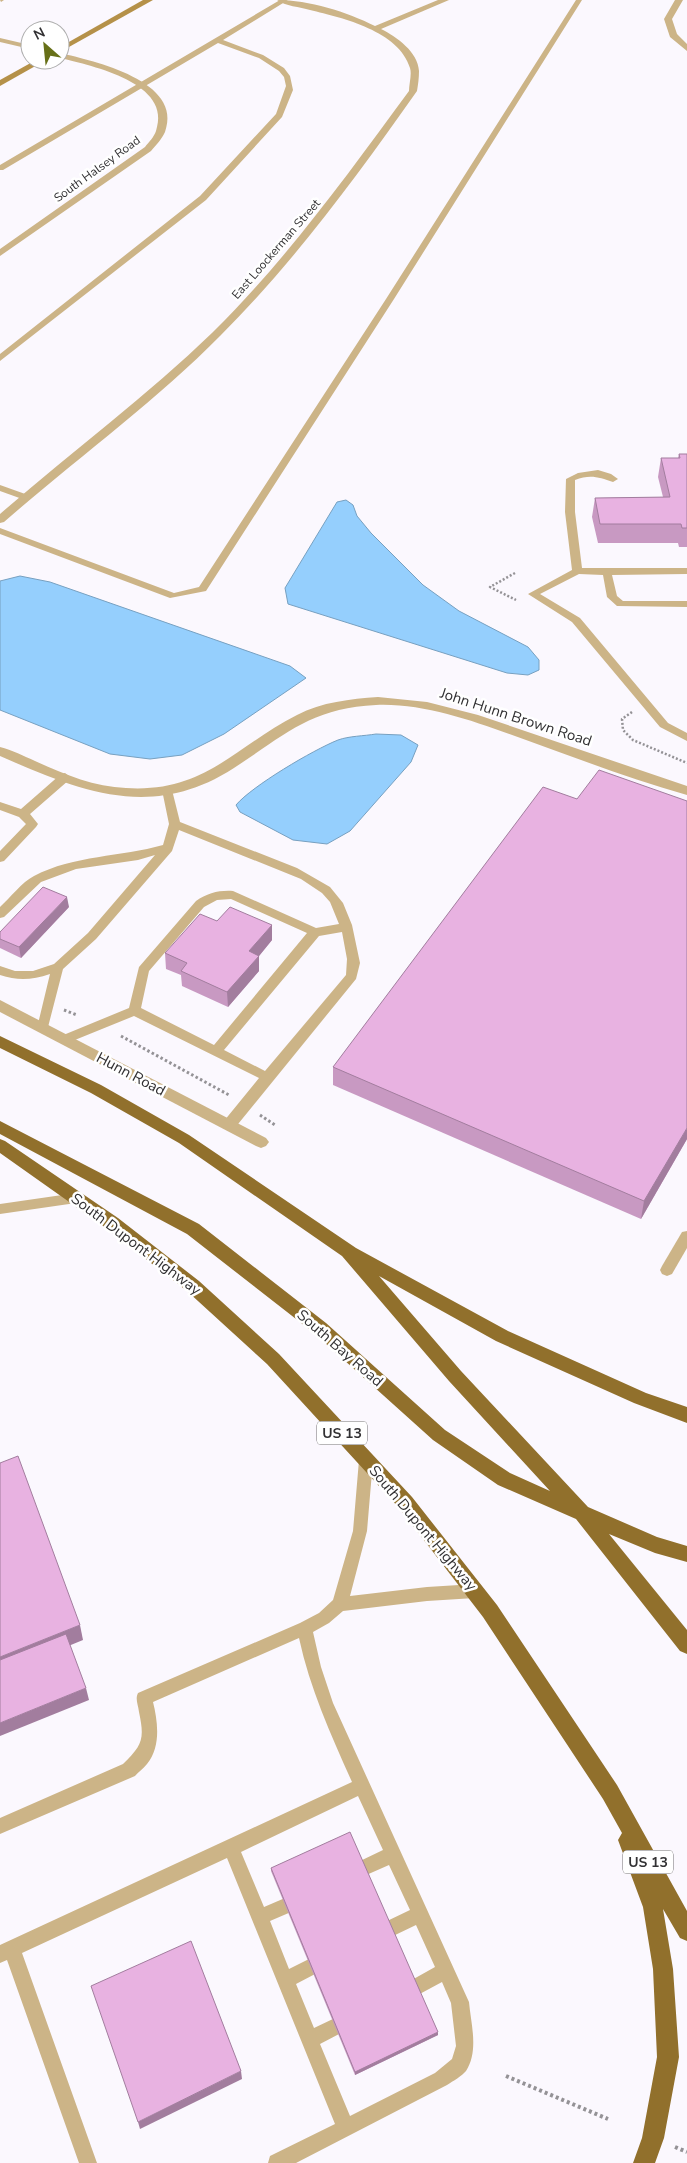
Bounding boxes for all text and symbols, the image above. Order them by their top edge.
north arrow [20,20,70,70]
text: N [30,23,48,45]
street label: South Halsey Road [51,132,143,206]
street label: East Loockerman Street [228,195,324,302]
street label: John Hunn Brown Road [437,683,594,751]
street label: Hunn Road [93,1047,169,1101]
street label: South Dupont Highway [67,1188,205,1300]
street label: South Bay Road [293,1305,387,1391]
road number: US 13 [317,1422,367,1445]
street label: South Dupont Highway [365,1461,482,1595]
road number: US 13 [623,1850,673,1874]

